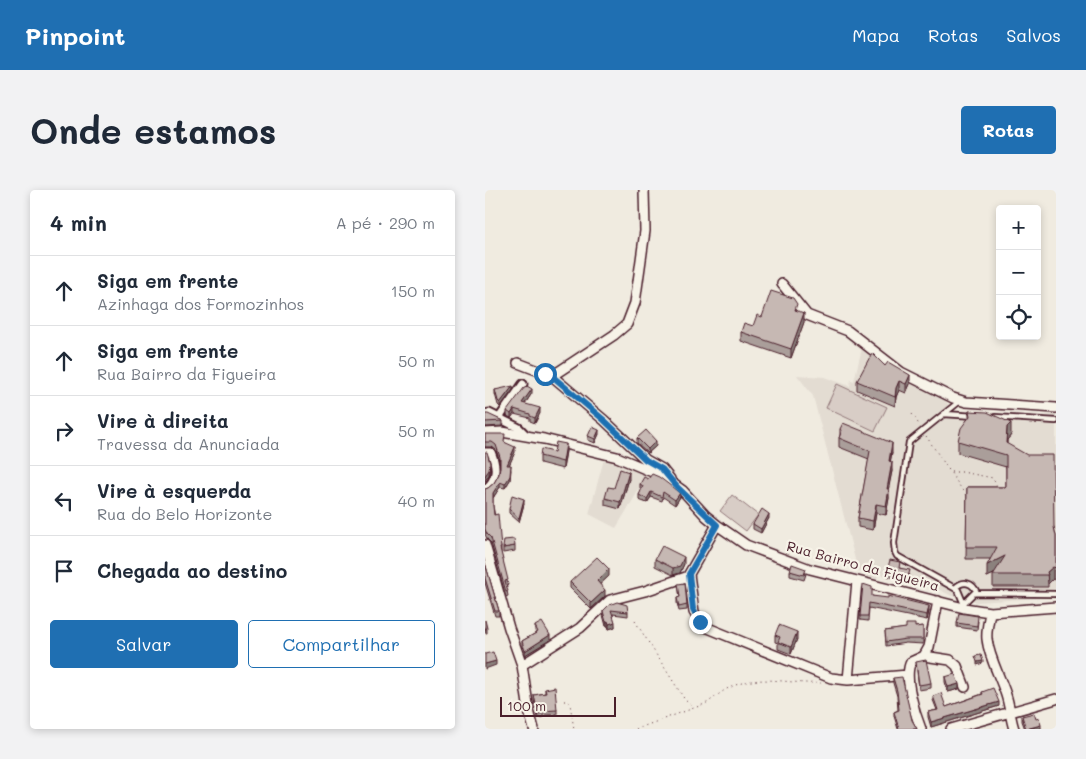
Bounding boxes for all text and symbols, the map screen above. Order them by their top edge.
text: Pinpoint [25,20,126,51]
text: Mapa [852,23,900,47]
text: Rotas [928,23,978,47]
text: Salvos [1006,23,1061,47]
button: Rotas [961,106,1056,154]
text: Onde estamos [30,107,276,153]
map controls [996,205,1041,340]
button: + [996,205,1041,250]
text: 4 min [50,209,107,236]
text: A pé · 290 m [336,212,435,233]
button: − [996,250,1041,295]
text: Siga em frente [97,268,238,293]
icon: ahead [50,277,78,305]
text: 150 m [391,280,435,301]
text: Azinhaga dos Formozinhos [97,293,304,314]
button: locate [996,295,1041,340]
text: Siga em frente [97,338,238,363]
icon: ahead [50,347,78,375]
text: 50 m [398,350,435,371]
text: Rua Bairro da Figueira [97,363,276,384]
route start [534,363,557,386]
text: Vire à direita [97,408,229,433]
icon: right [50,417,78,445]
text: 50 m [398,420,435,441]
text: Travessa da Anunciada [97,433,280,454]
text: Vire à esquerda [97,478,252,503]
icon: left [50,487,78,515]
text: 40 m [398,490,435,511]
text: Rua do Belo Horizonte [97,503,272,524]
street label: Rua Bairro da Figueira [785,536,941,595]
icon: arrive [50,557,78,585]
text: Chegada ao destino [97,558,287,583]
route end [689,611,712,634]
button: Salvar [50,620,238,668]
button: Compartilhar [248,620,435,668]
scale bar [500,694,616,717]
text: 100 m [507,696,546,715]

